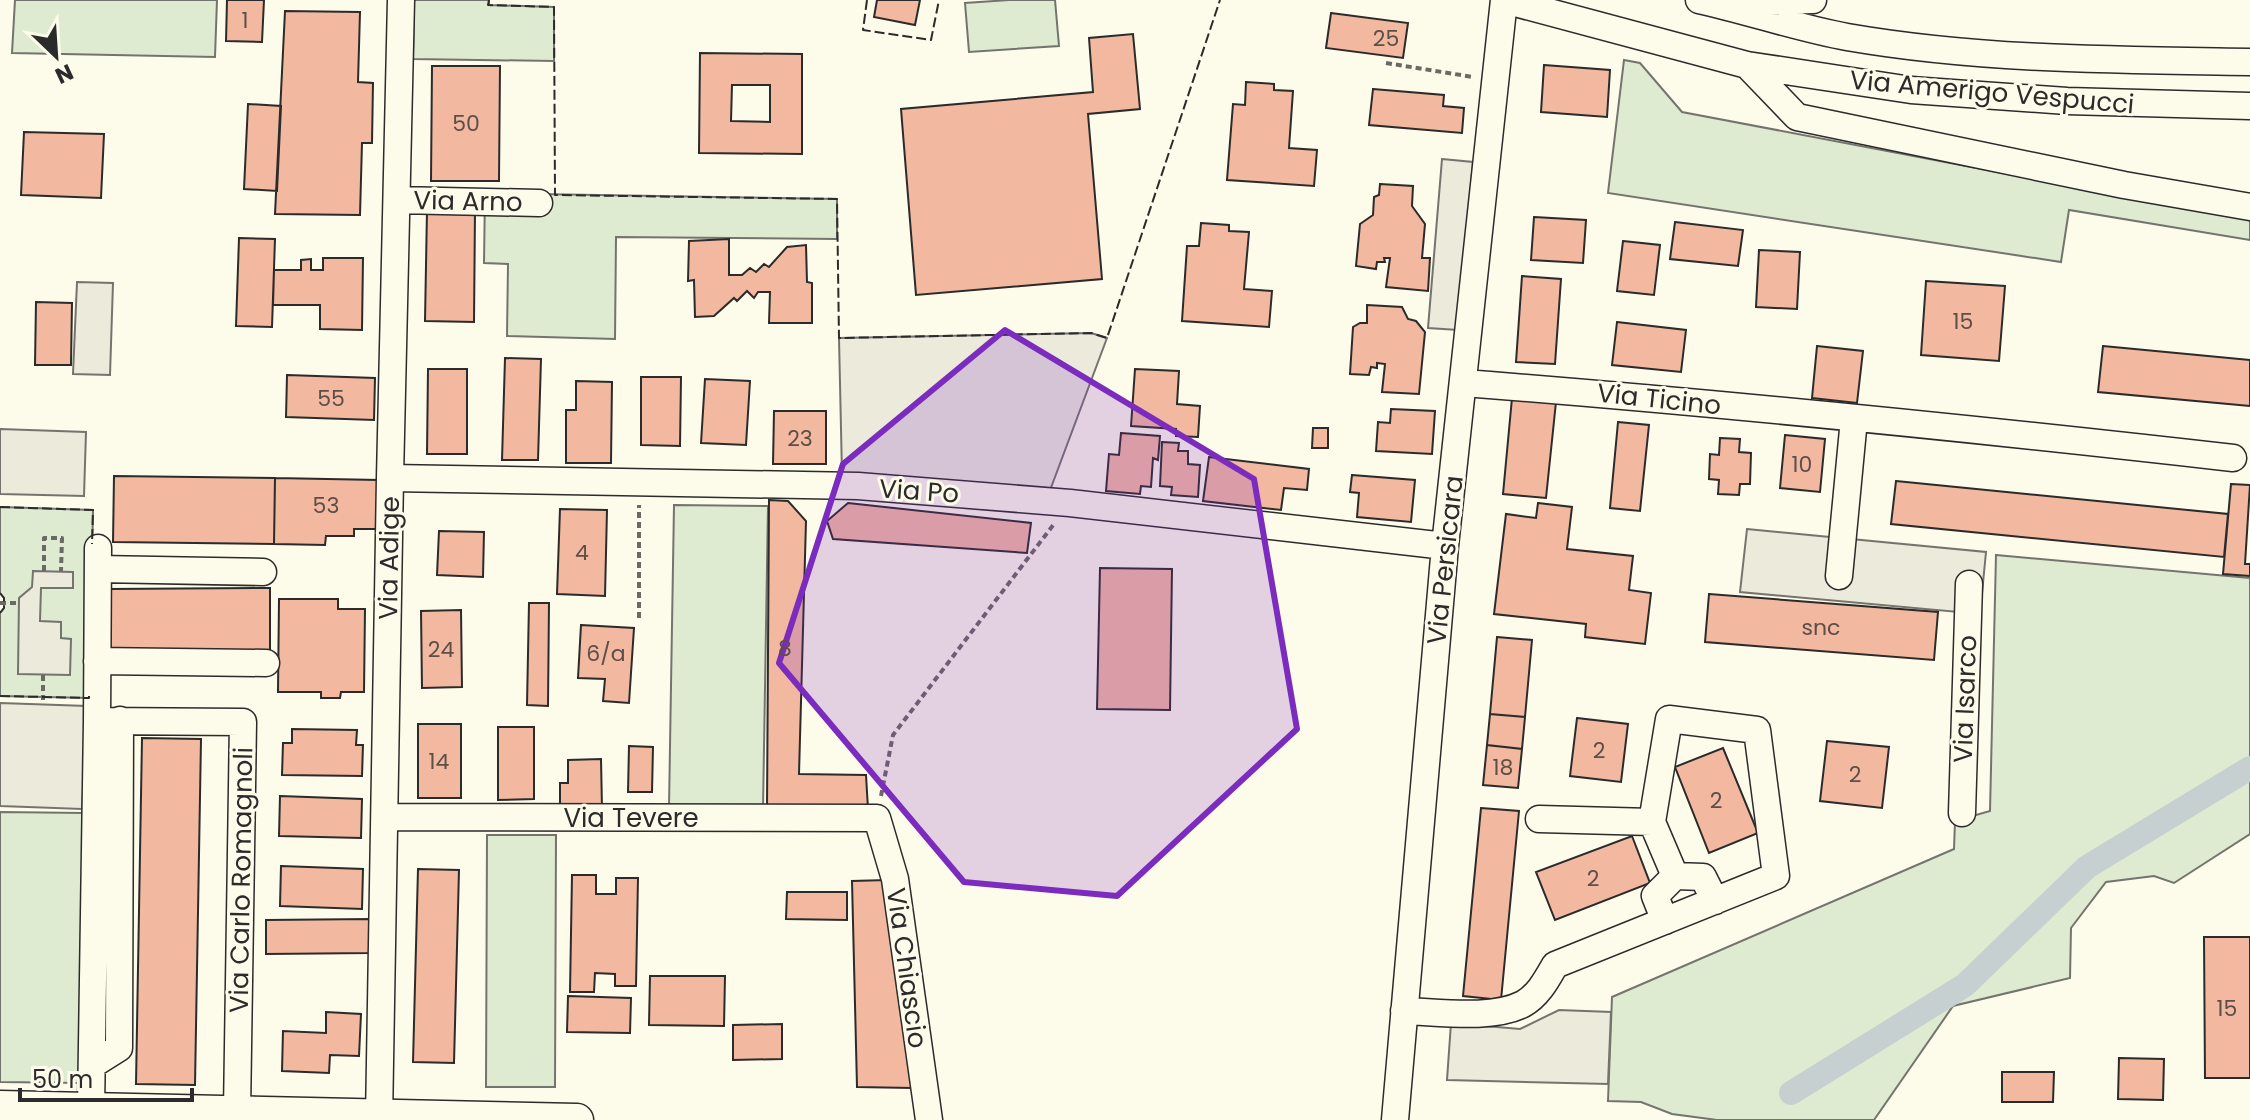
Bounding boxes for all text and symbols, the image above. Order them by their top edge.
house number: 1 [241,5,249,36]
north arrow [16,16,96,96]
house number: 25 [1373,23,1399,54]
text: N [50,56,78,91]
street label: Via Amerigo Vespucci [1848,62,2136,122]
house number: 50 [452,108,480,139]
street label: Via Arno [413,182,523,220]
house number: 15 [1953,306,1973,337]
street label: Via Ticino [1595,375,1723,423]
house number: 55 [317,383,345,414]
house number: 23 [787,423,813,454]
house number: 10 [1792,449,1812,480]
street label: Via Po [878,470,960,512]
street label: Via Persicara [1418,474,1472,646]
house number: 53 [313,490,339,521]
street label: Via Adige [370,496,408,620]
house number: 4 [575,537,589,568]
house number: snc [1802,612,1840,643]
house number: 8 [778,633,792,664]
house number: 24 [428,634,454,665]
street label: Via Isarco [1945,634,1985,764]
house number: 6/a [586,638,626,669]
house number: 2 [1593,735,1605,766]
house number: 14 [429,746,450,777]
street label: Via Carlo Romagnoli [221,747,261,1013]
house number: 18 [1493,752,1513,783]
house number: 2 [1849,759,1861,790]
house number: 2 [1710,785,1722,816]
street label: Via Tevere [563,800,699,836]
house number: 2 [1587,863,1599,894]
street label: Via Chiascio [878,885,936,1051]
house number: 15 [2217,993,2237,1024]
scale bar [20,1052,192,1102]
text: 50 m [32,1063,93,1096]

